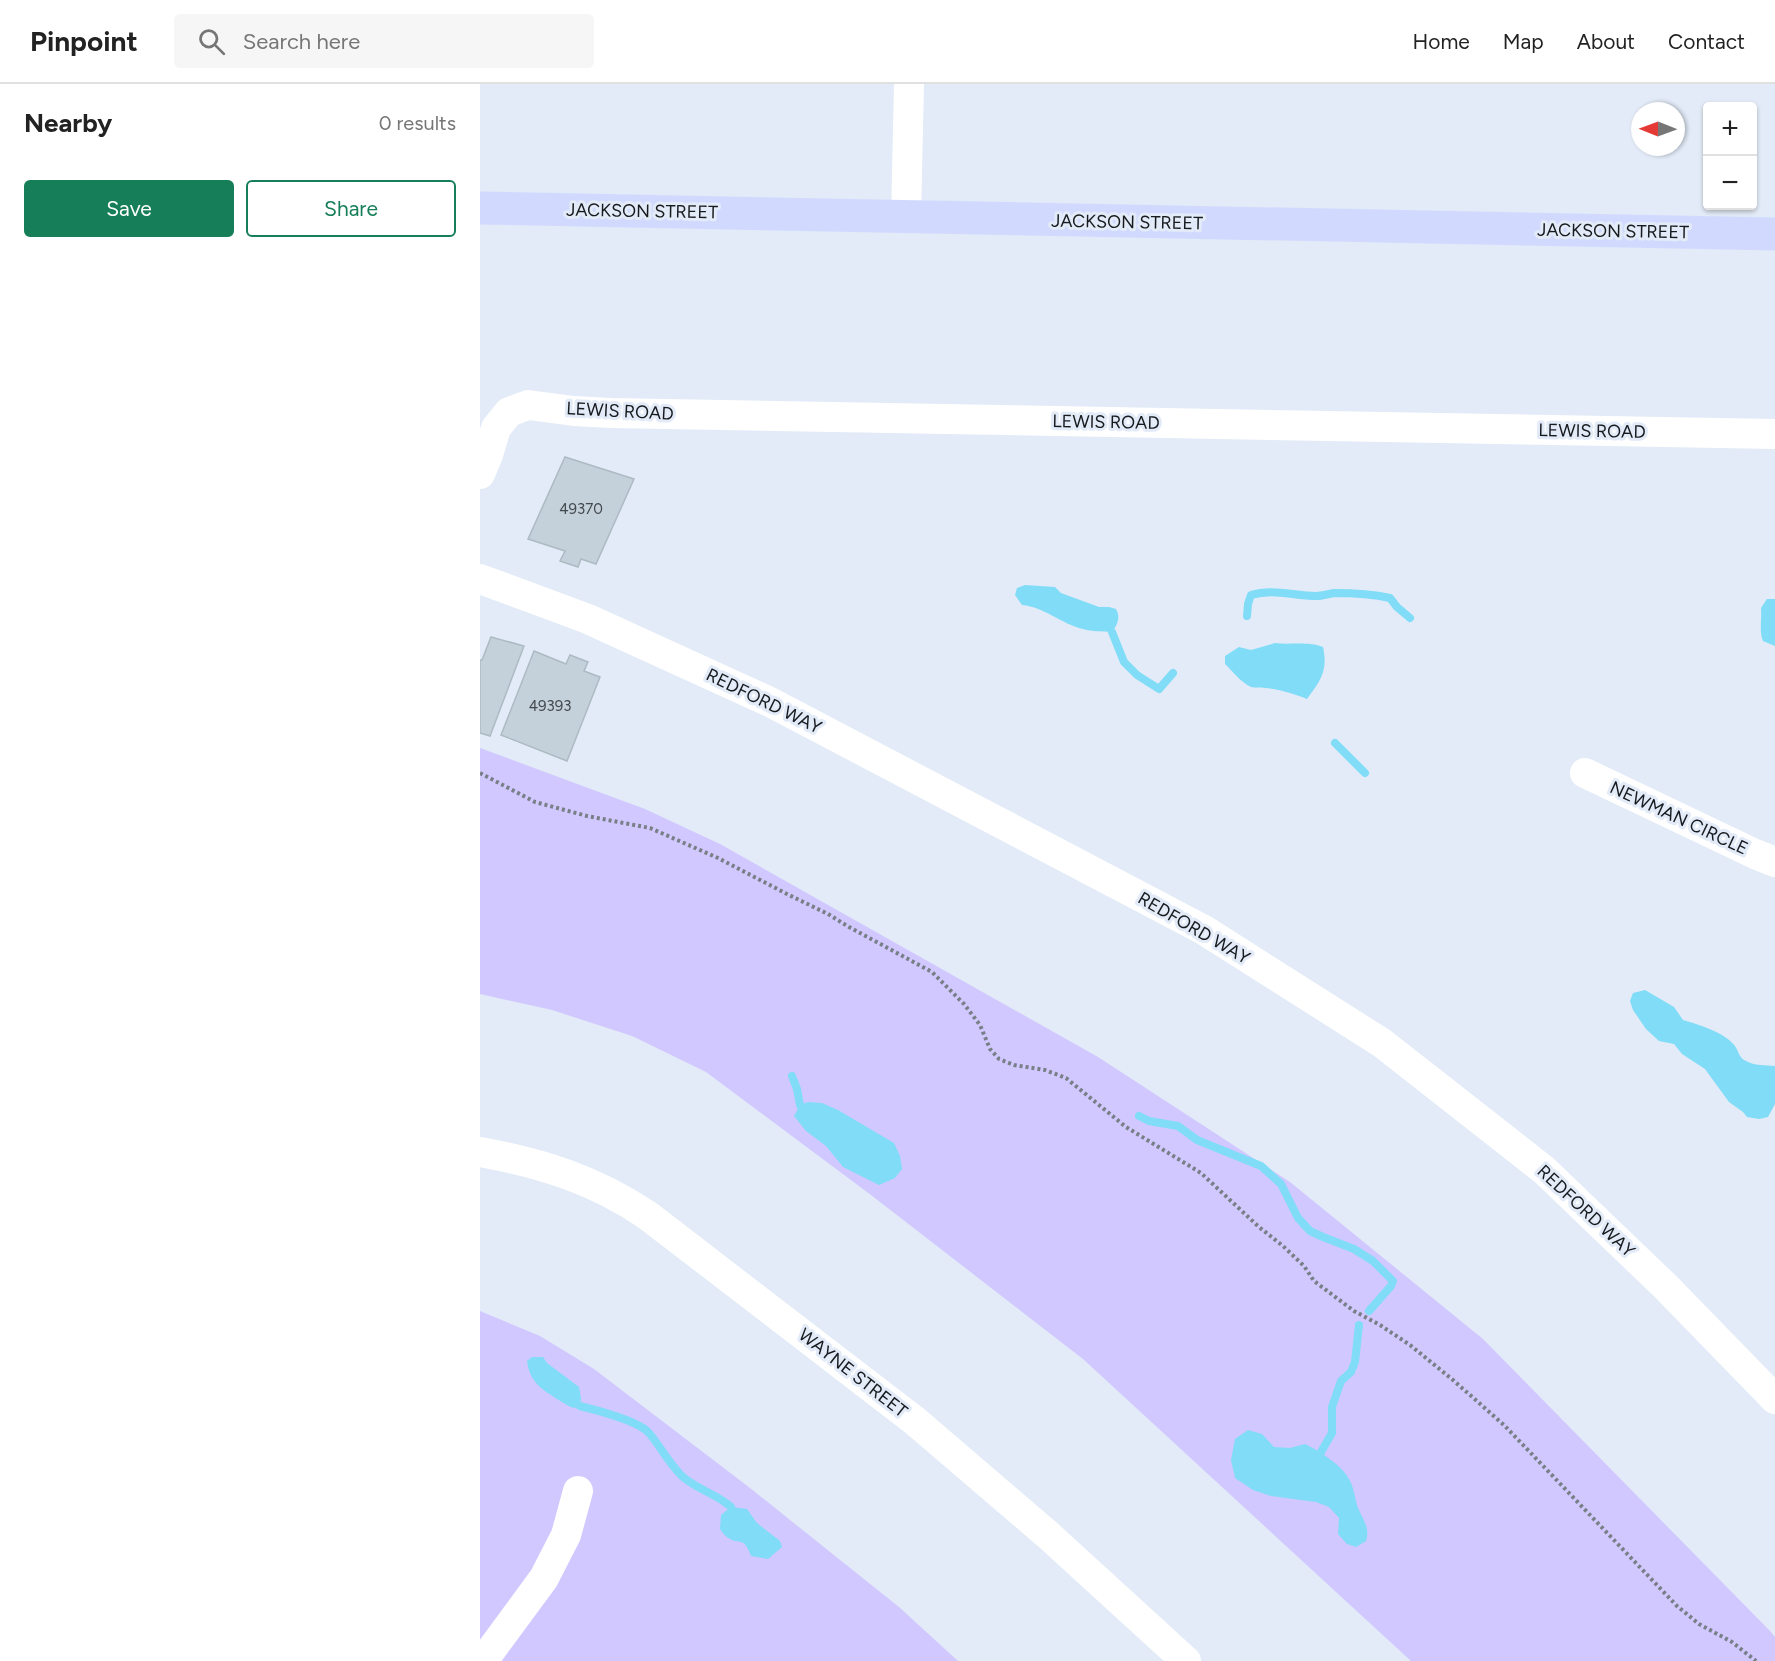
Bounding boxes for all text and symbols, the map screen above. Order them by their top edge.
search box [174,14,594,68]
text: Pinpoint [30,24,138,58]
icon: search [195,25,228,58]
text: Search here [243,28,360,55]
text: Home [1413,29,1470,54]
text: Map [1503,29,1544,54]
text: About [1577,29,1635,54]
text: Contact [1668,29,1745,54]
north arrow [1631,102,1685,156]
map controls [1703,102,1757,210]
button: + [1703,102,1757,156]
text: Nearby [24,107,112,139]
text: 0 results [379,111,456,135]
button: − [1703,156,1757,210]
button: Save [24,180,234,237]
button: Share [246,180,456,237]
street label: JACKSON STREET [566,199,718,223]
street label: JACKSON STREET [1051,210,1203,234]
street label: JACKSON STREET [1537,219,1689,243]
street label: LEWIS ROAD [566,397,674,425]
street label: LEWIS ROAD [1052,410,1160,434]
street label: LEWIS ROAD [1538,419,1646,443]
house number: 49370 [559,500,603,518]
street label: REDFORD WAY [703,664,825,738]
house number: 49393 [529,697,571,715]
street label: NEWMAN CIRCLE [1606,776,1752,860]
street label: REDFORD WAY [1134,887,1254,969]
street label: REDFORD WAY [1533,1160,1640,1262]
street label: WAYNE STREET [794,1324,912,1422]

